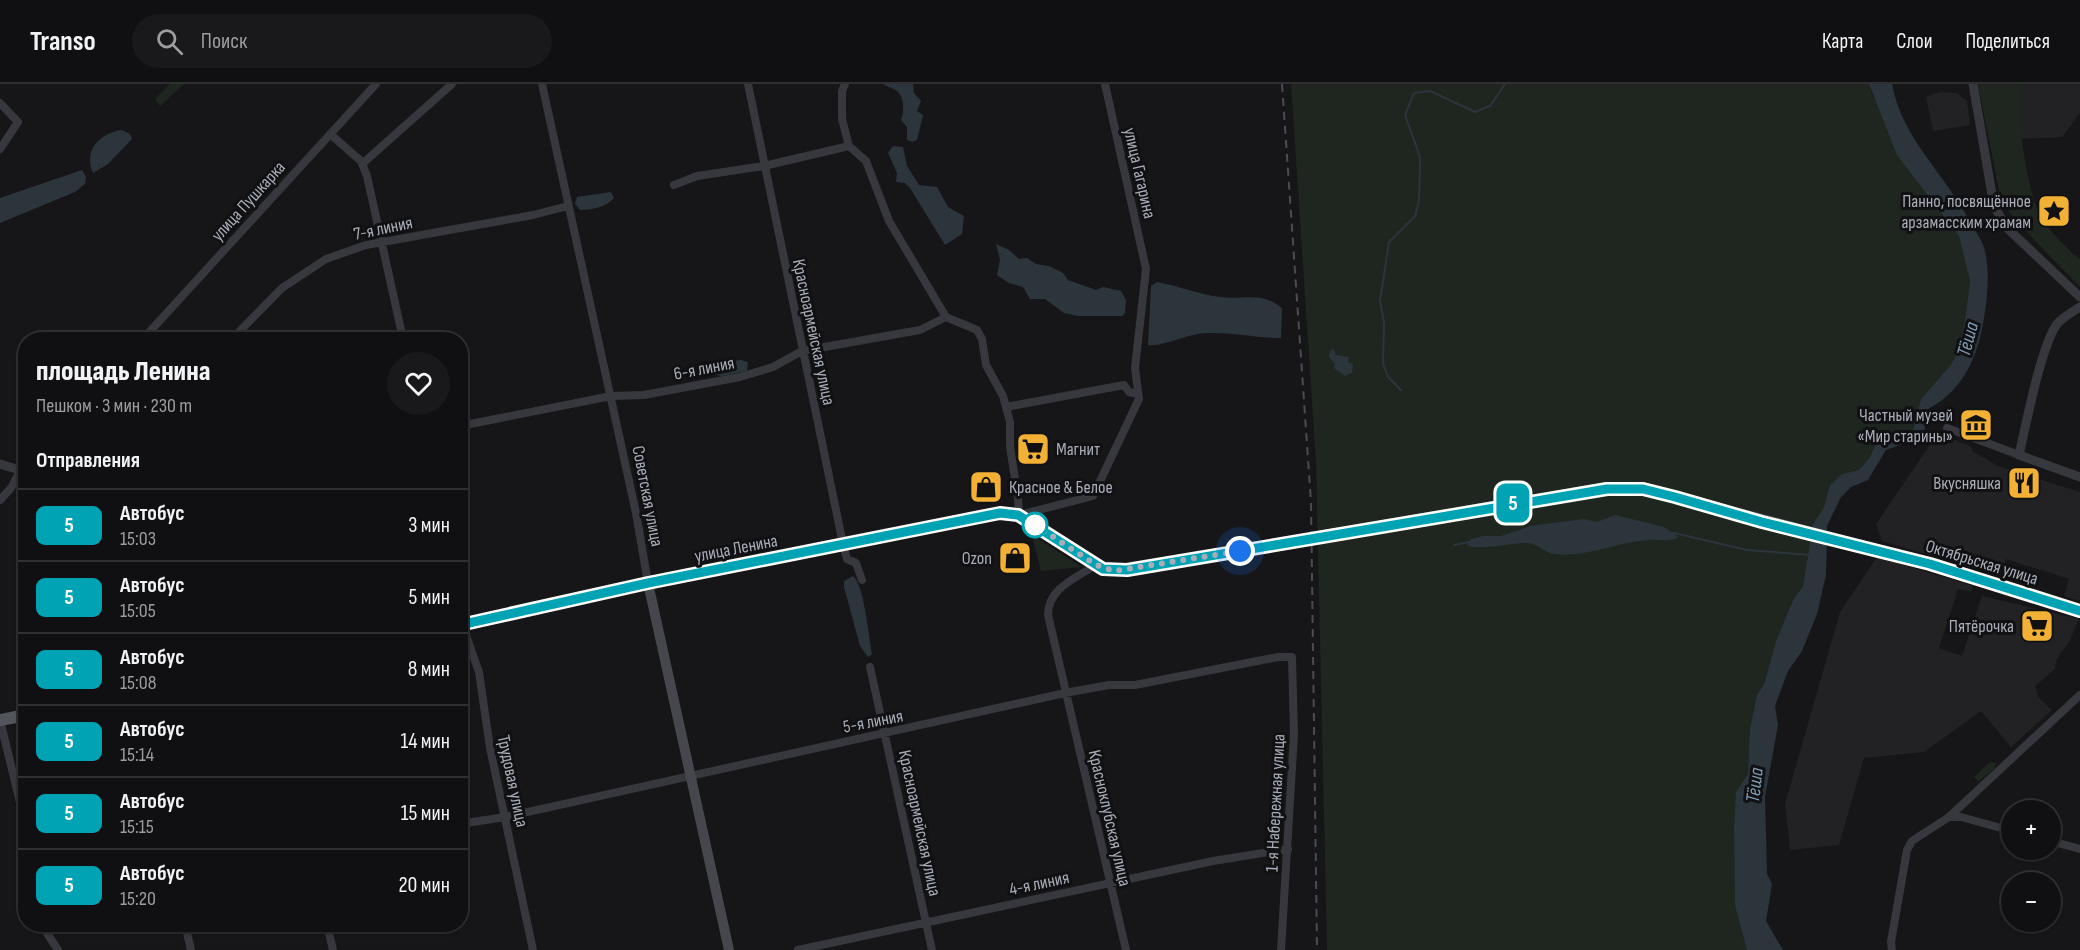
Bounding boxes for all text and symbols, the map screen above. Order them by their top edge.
search box [132,14,552,68]
text: Transo [30,25,96,58]
icon: search [153,25,186,58]
text: Поиск [201,28,247,55]
text: Карта [1822,29,1863,54]
text: Слои [1896,29,1932,54]
text: Поделиться [1965,29,2050,54]
street label: улица Гагарина [1119,126,1160,221]
street label: улица Пушкарка [207,157,290,246]
place label: Панно, посвящённое арзамасским храмам [1901,191,2031,233]
place icon: Панно, посвящённое арзамасским храмам [2036,193,2072,229]
street label: 7-я линия [352,212,415,245]
street label: Красноармейская улица [788,257,839,407]
water label: Тёша [1952,319,1984,359]
button: heart [387,352,450,415]
street label: 6-я линия [672,352,736,385]
text: площадь Ленина [36,355,210,388]
text: Пешком · 3 мин · 230 m [36,394,192,418]
place label: Частный музей «Мир старины» [1858,405,1953,447]
museum icon: Частный музей «Мир старины» [1958,407,1994,443]
supermarket icon: Магнит [1015,431,1051,467]
place label: Магнит [1056,439,1100,460]
street label: Советская улица [627,444,668,548]
text: Отправления [36,447,140,474]
restaurant icon: Вкусняшка [2006,465,2042,501]
shop icon: Красное & Белое [968,469,1004,505]
place label: Вкусняшка [1933,473,2001,494]
place label: Красное & Белое [1009,477,1113,498]
line badge: 5 [1494,484,1532,522]
text: 5 [1508,491,1518,516]
text: Автобус [120,500,185,527]
text: 3 мин [408,512,450,539]
unlabelled marker [1022,512,1048,538]
text: 5 [64,513,74,538]
text: 15:03 [120,527,156,551]
street label: улица Ленина [693,530,779,567]
street label: Октябрьская улица [1923,535,2041,590]
your location [1225,536,1255,566]
shop icon: Ozon [997,540,1033,576]
place label: Ozon [962,548,992,569]
text: Автобус [120,572,185,599]
text: 5 мин [409,584,450,611]
text: 5 [64,585,74,610]
text: 15:05 [120,599,156,623]
supermarket icon: Пятёрочка [2019,608,2055,644]
place label: Пятёрочка [1949,616,2014,637]
text: Автобус [120,644,185,671]
text: 8 мин [408,656,450,683]
text: 5 [64,657,74,682]
text: 15:08 [120,671,156,695]
street label: 5-я линия [841,705,905,738]
text: Автобус [120,716,185,743]
text: 14 мин [400,728,450,755]
text: 5 [64,729,74,754]
street label: Трудовая улица [493,733,533,829]
street label: 1-я Набережная улица [1261,733,1290,873]
text: 15:14 [120,743,154,767]
street label: Красноармейская улица [894,748,945,898]
street label: Красноклубская улица [1084,748,1135,888]
water label: Тёша [1741,766,1769,804]
text: Автобус [120,788,185,815]
text: 15 мин [401,800,450,827]
map controls [2001,800,2061,932]
button: + [2001,800,2061,860]
text: 5 [64,801,74,826]
text: 15:15 [120,815,154,839]
text: Автобус [120,860,185,887]
street label: 4-я линия [1007,867,1071,900]
text: 20 мин [398,872,450,899]
button: − [2001,872,2061,932]
text: 5 [64,873,74,898]
text: 15:20 [120,887,156,911]

